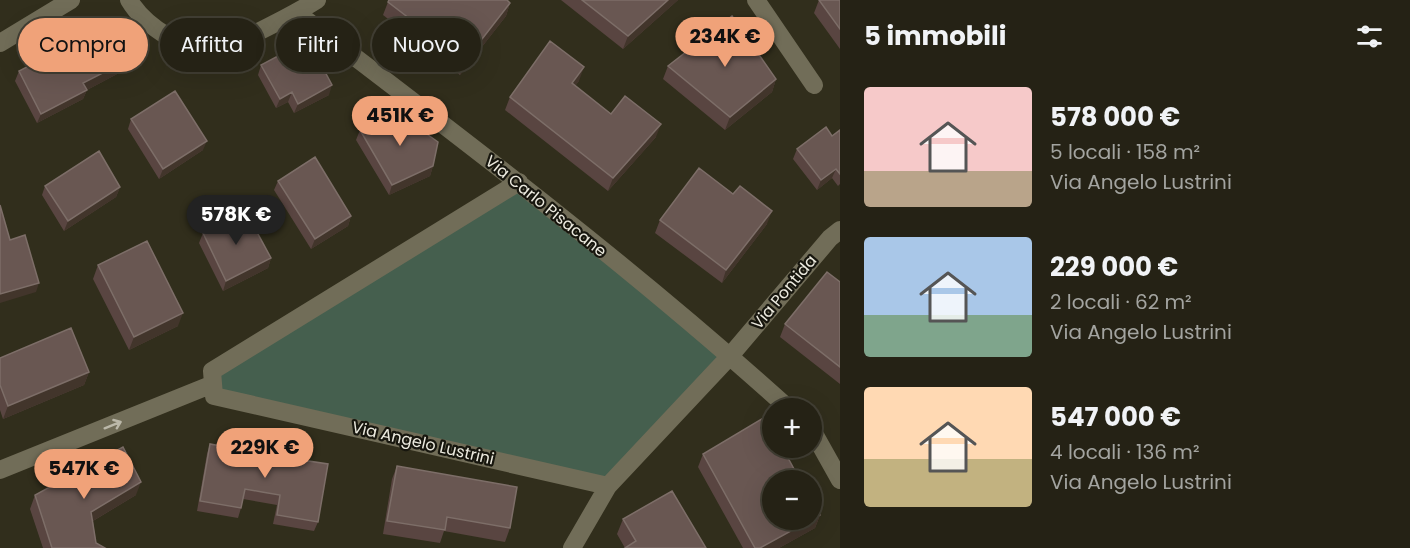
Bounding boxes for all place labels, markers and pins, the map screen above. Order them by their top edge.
pin: 234K € [676,17,774,68]
pin: 451K € [351,96,449,147]
pin: 578K € [187,195,285,246]
pin: 229K € [216,428,314,479]
pin: 547K € [35,449,133,500]

